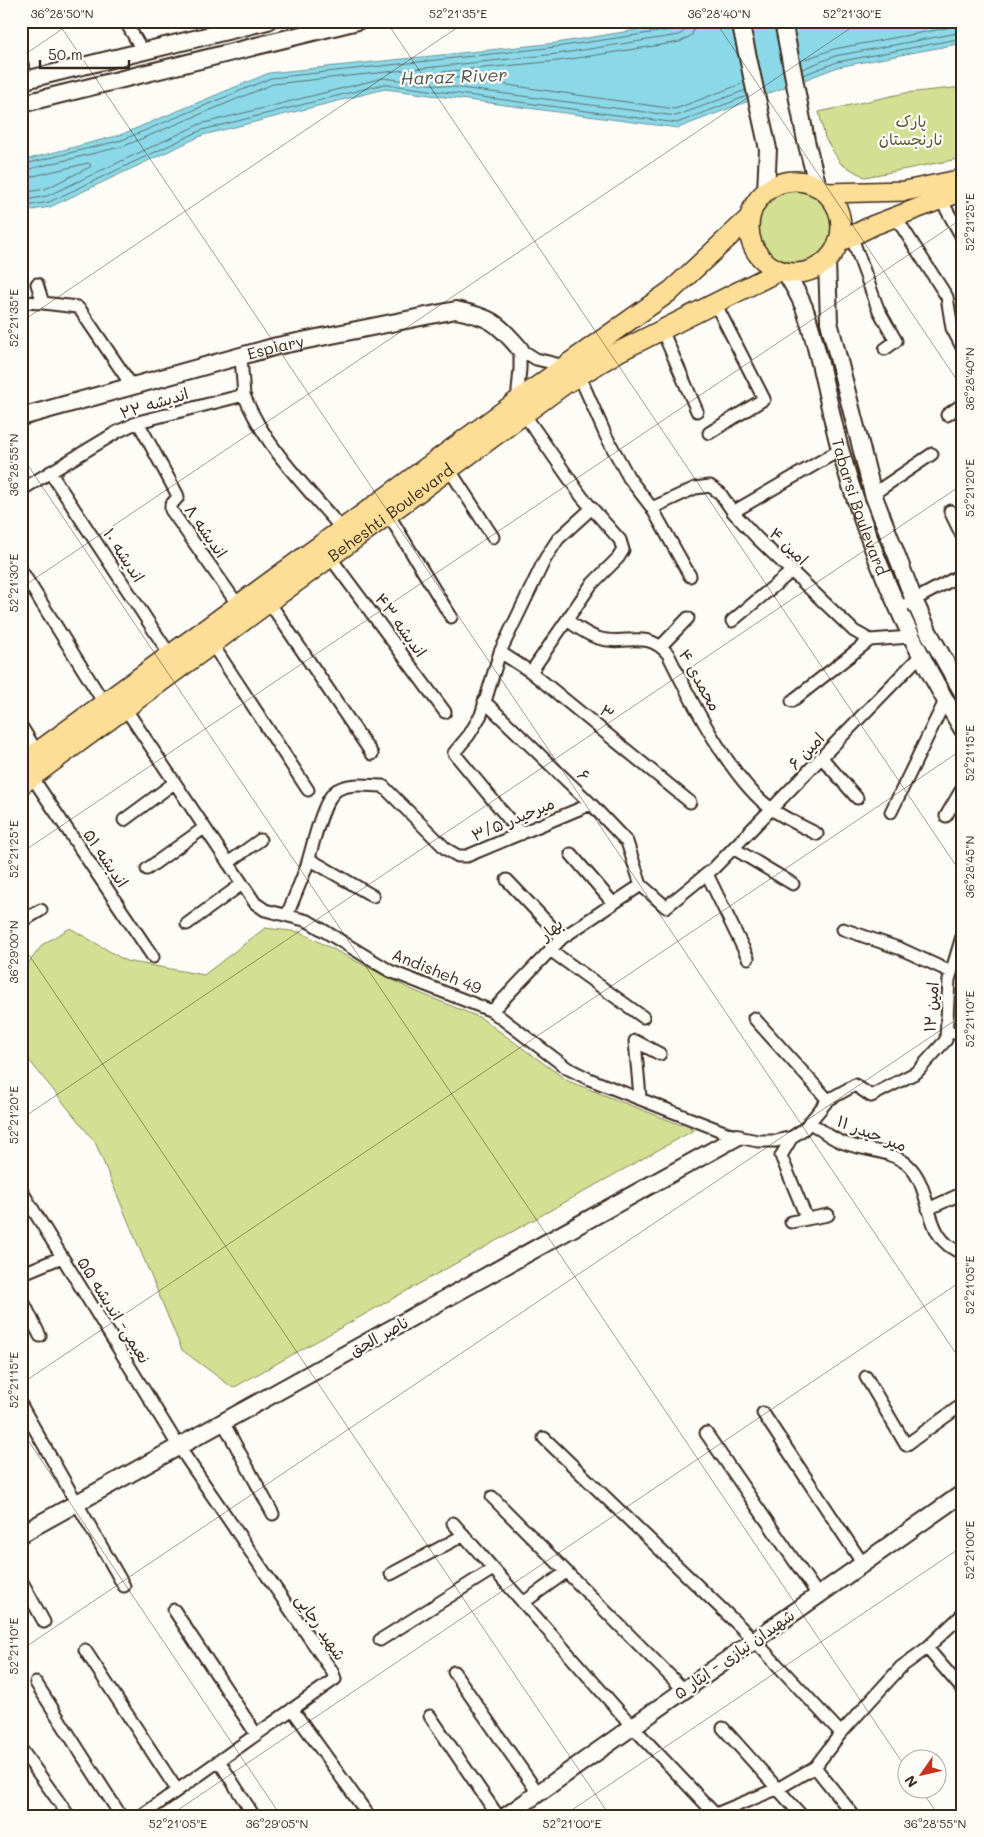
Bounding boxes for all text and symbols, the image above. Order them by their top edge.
text: 36°28'50"N [31,5,94,21]
text: 52°21'35"E [429,5,487,21]
text: 36°28'40"N [687,5,751,21]
text: 52°21'30"E [823,5,881,21]
scale bar [40,38,129,70]
text: 50 m [48,44,83,64]
water label: Haraz River [400,62,508,90]
park label: پارک نارنجستان [879,110,943,149]
text: 52°21'25"E [961,193,977,251]
text: 52°21'35"E [5,289,21,347]
street label: Espiary [244,330,306,364]
text: 36°28'40"N [961,347,977,411]
street label: اندیشه ۲۲ [117,382,191,423]
text: 36°28'55"N [5,434,21,496]
street label: Tabarsi Boulevard [828,436,894,578]
street label: Beheshti Boulevard [323,459,457,566]
text: 52°21'20"E [961,459,977,517]
street label: اندیشه ۸ [181,500,232,561]
street label: امین ۴ [766,522,813,569]
street label: اندیشه ۱۰ [99,524,150,586]
text: 52°21'30"E [5,554,21,612]
street label: اندیشه ۴۳ [371,588,432,661]
street label: محمدی ۴ [675,645,726,715]
street label: ۳ [596,699,619,724]
text: 52°21'15"E [961,725,977,781]
street label: امین ۶ [783,728,828,774]
street label: ۶ [574,764,595,786]
street label: میرحیدر ۳/۵ [468,792,557,845]
text: 52°21'25"E [5,820,21,878]
street label: اندیشه ۵۱ [79,824,134,891]
text: 36°28'45"N [961,836,977,898]
street label: بهار [533,913,567,946]
text: 36°29'00"N [5,920,21,984]
street label: Andisheh 49 [389,943,485,998]
street label: امین ۱۲ [918,981,943,1033]
text: 52°21'10"E [961,990,977,1047]
text: 52°21'20"E [5,1086,21,1144]
street label: میر حیدر ۱۱ [834,1110,910,1155]
street label: نعیمی- اندیشه ۵۵ [72,1252,156,1368]
text: 52°21'05"E [961,1256,977,1314]
street label: ناصر الحق [345,1311,412,1361]
text: 52°21'15"E [5,1352,21,1408]
text: 52°21'00"E [961,1520,977,1579]
street label: شهید رجایی [291,1589,351,1665]
street label: شهیدان نیازی - ایثار ۵ [669,1604,798,1703]
text: 52°21'10"E [5,1617,21,1674]
north arrow [896,1750,946,1800]
text: N [900,1772,922,1791]
text: 52°21'05"E [149,1815,207,1831]
text: 36°29'05"N [246,1815,308,1831]
text: 52°21'00"E [543,1815,602,1831]
text: 36°28'55"N [904,1815,966,1831]

